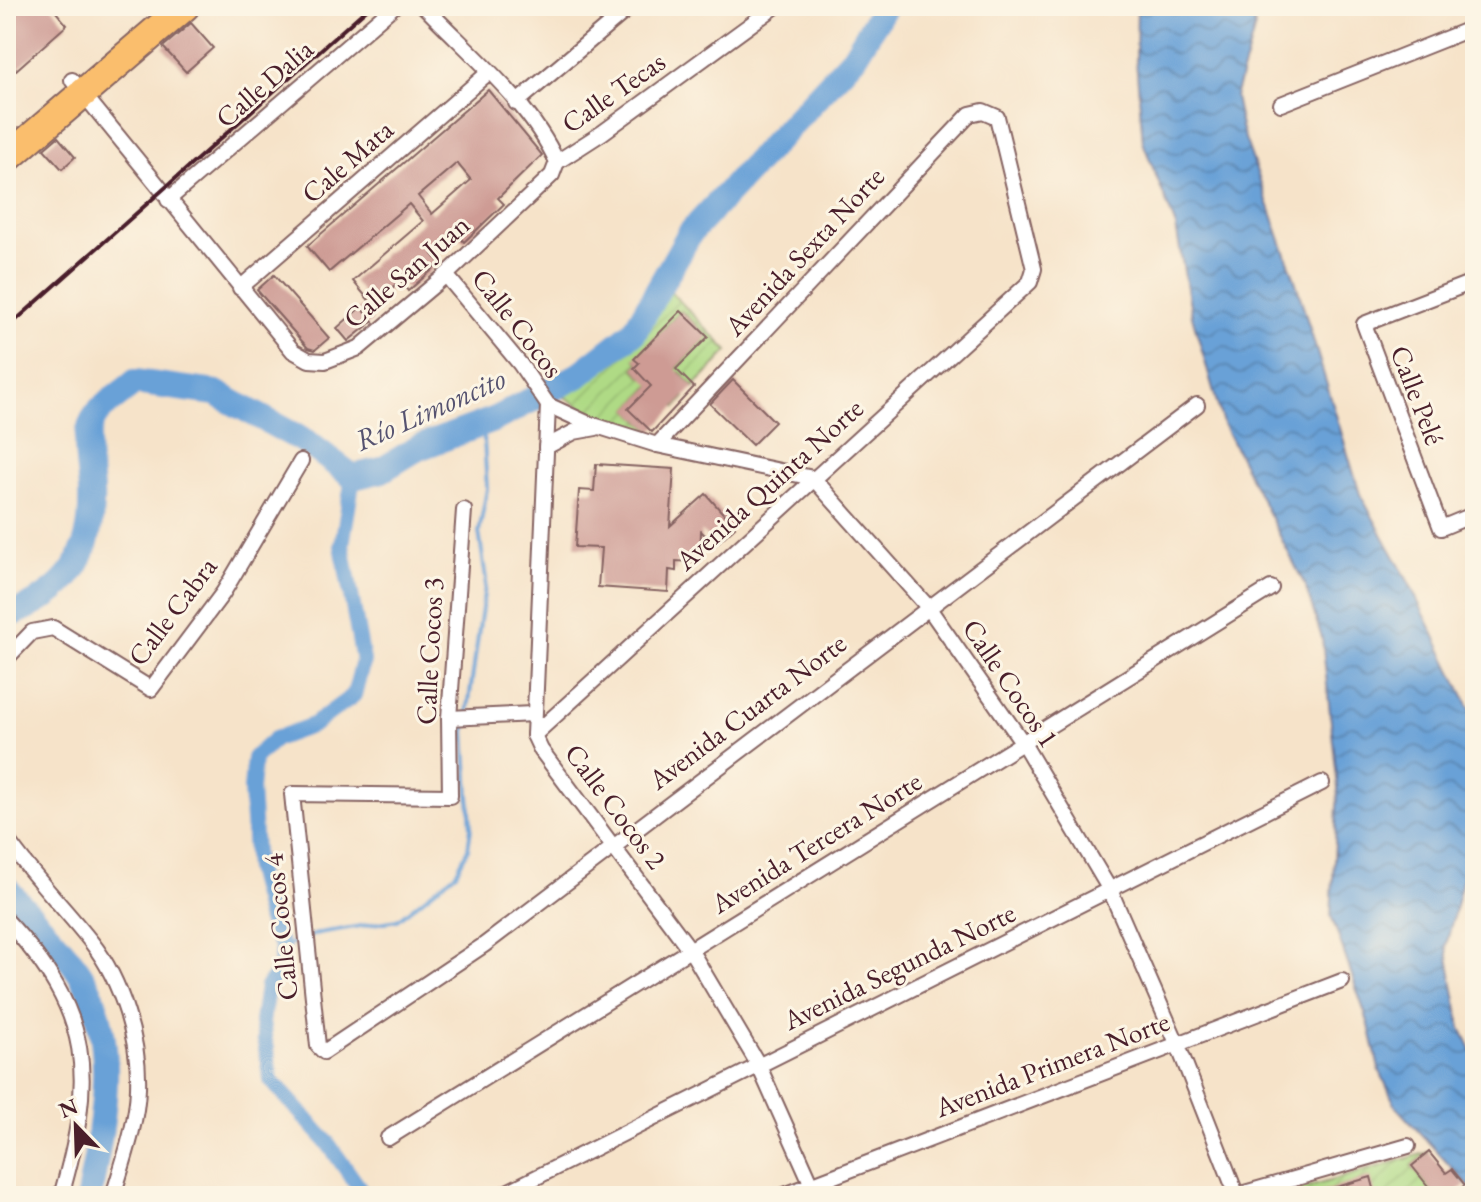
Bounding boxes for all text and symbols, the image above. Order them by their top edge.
street label: Calle Dalia [208,30,321,135]
street label: Calle Tecas [554,43,672,141]
street label: Cale Mata [294,111,401,211]
street label: Avenida Sexta Norte [716,159,892,344]
street label: Calle San Juan [335,206,477,336]
street label: Calle Cocos [464,261,572,385]
street label: Calle Pelé [1383,340,1453,450]
water label: Río Limoncito [348,358,512,460]
street label: Avenida Quinta Norte [667,390,871,579]
street label: Calle Cabra [119,549,225,673]
street label: Calle Cocos 3 [407,576,451,726]
street label: Calle Cocos 1 [955,612,1067,754]
street label: Avenida Cuarta Norte [640,625,853,798]
street label: Calle Cocos 2 [557,736,675,876]
street label: Avenida Tercera Norte [703,763,928,922]
street label: Calle Cocos 4 [254,851,306,1002]
street label: Avenida Segunda Norte [776,894,1021,1038]
street label: Avenida Primera Norte [929,1003,1174,1126]
north arrow [36,1086,116,1166]
text: N [55,1091,82,1125]

